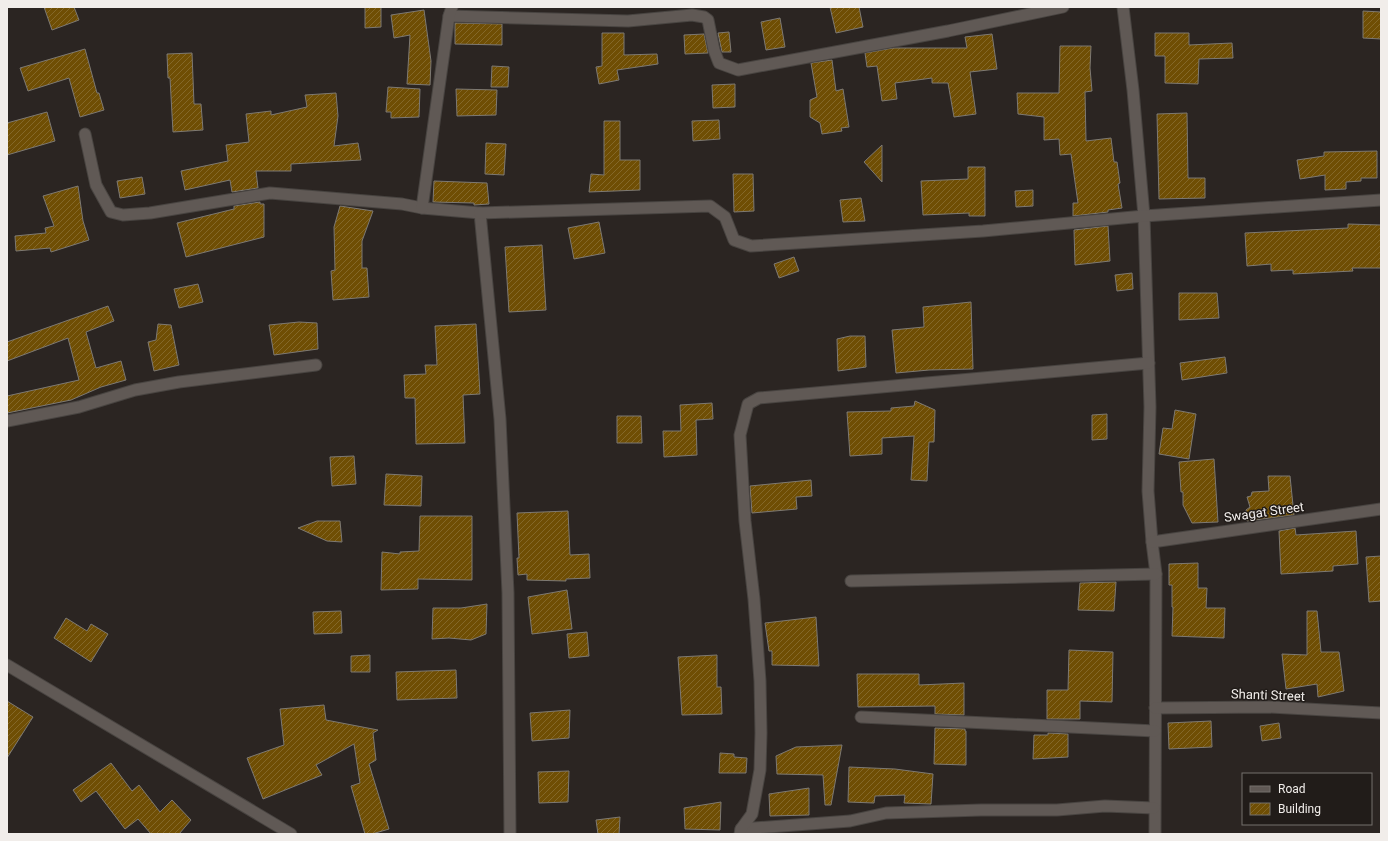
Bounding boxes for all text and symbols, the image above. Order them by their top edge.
street label: Swagat Street [1223,499,1305,525]
street label: Shanti Street [1231,686,1305,704]
legend [1242,773,1372,825]
text: Road [1278,782,1306,796]
text: Building [1278,802,1321,816]

